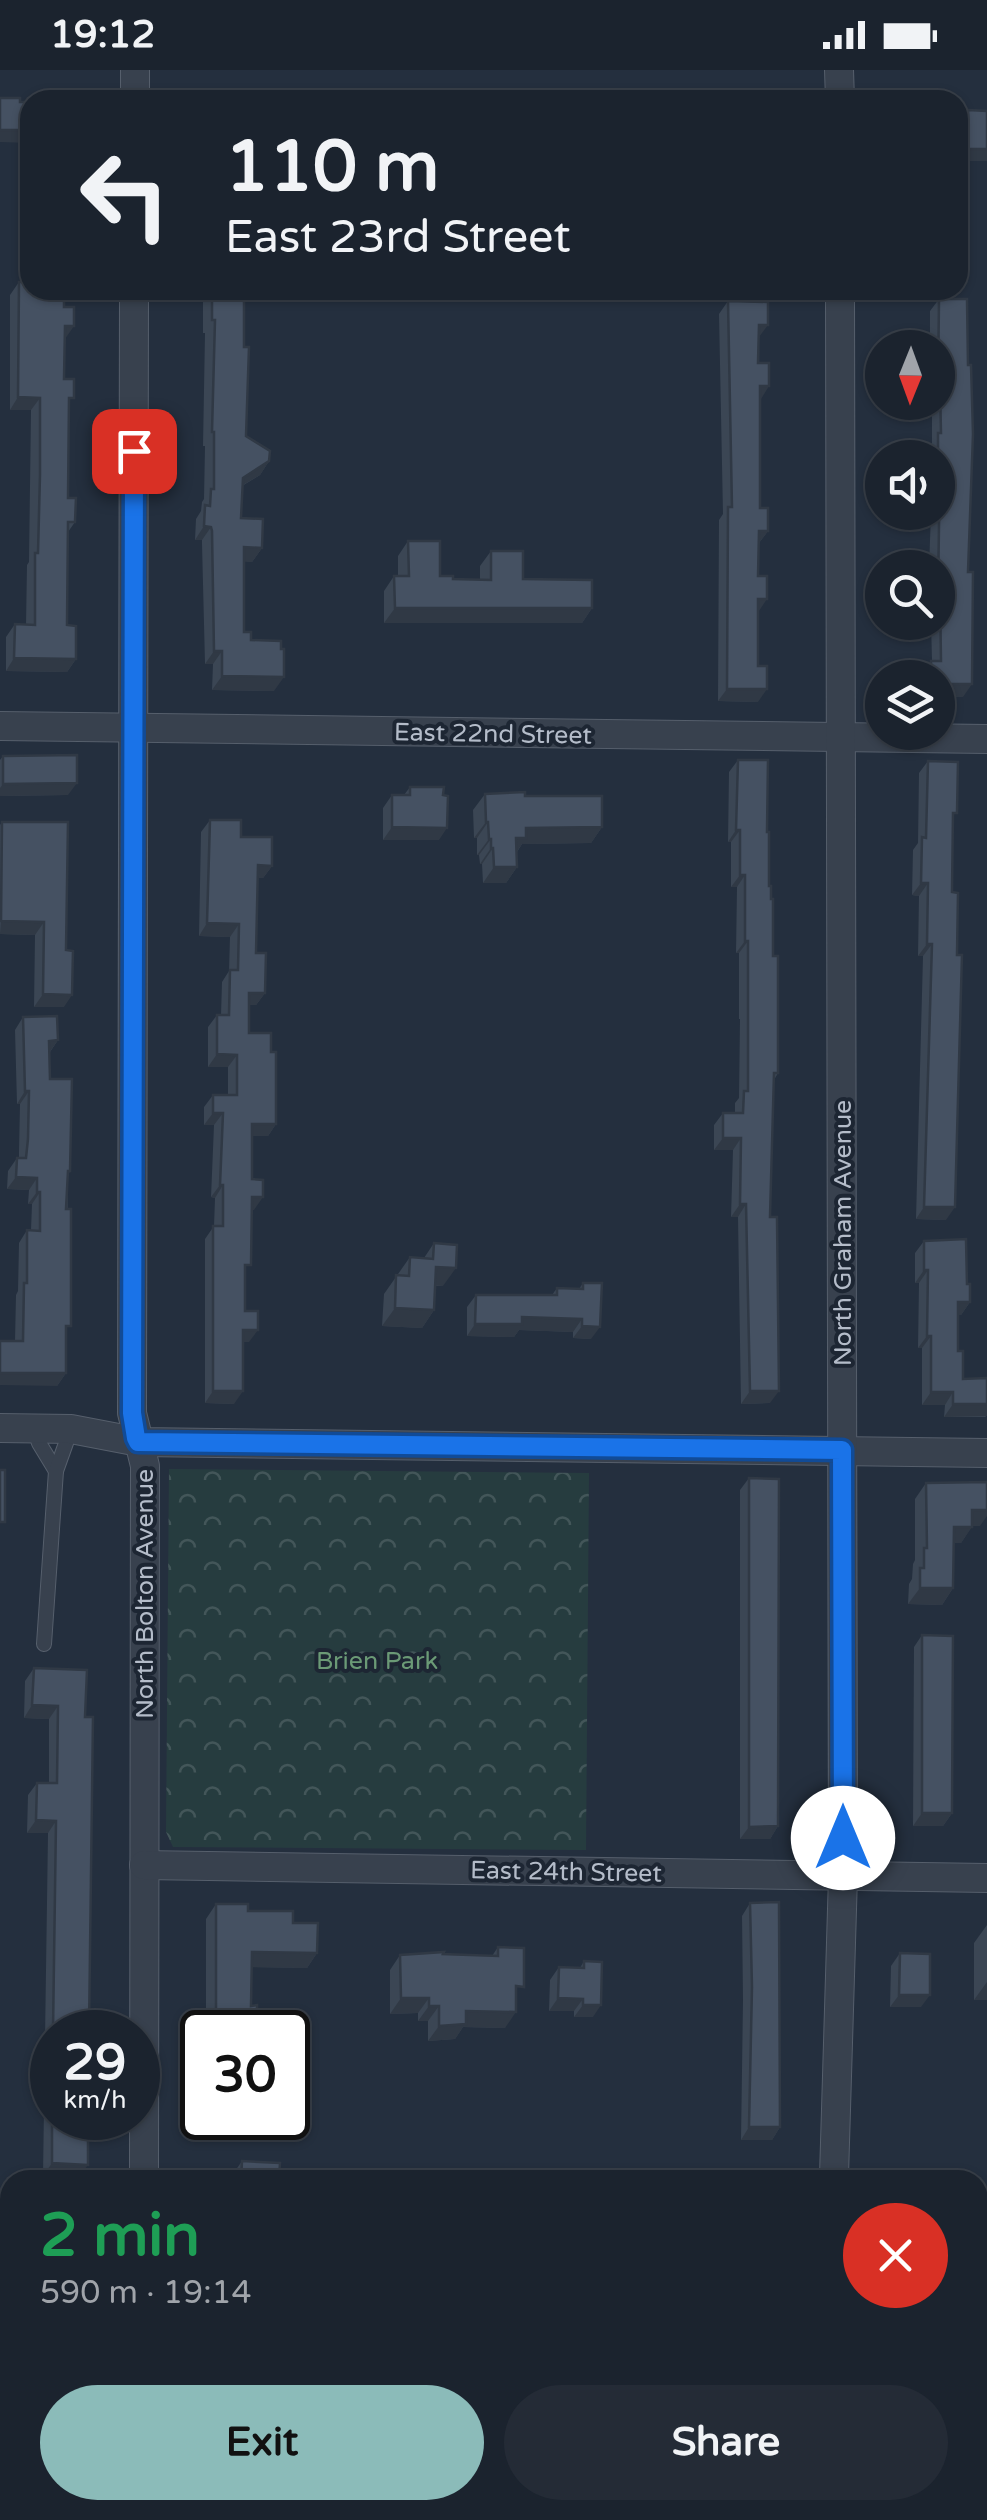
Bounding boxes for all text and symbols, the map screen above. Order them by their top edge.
text: 19:12 [50,12,155,58]
text: 110 m [225,126,439,210]
icon: left [60,130,190,260]
text: East 23rd Street [225,211,571,265]
north arrow [865,330,955,420]
map controls [865,330,955,750]
pin [92,409,177,494]
icon: arrive [107,424,162,479]
button: sound [865,440,955,530]
button: search [865,550,955,640]
button: layers [865,660,955,750]
street label: East 22nd Street [394,717,593,751]
street label: North Graham Avenue [828,1100,858,1366]
street label: North Bolton Avenue [130,1469,160,1719]
park label: Brien Park [316,1646,438,1676]
position arrow [791,1786,895,1890]
street label: East 24th Street [470,1855,663,1889]
speed limit sign: 30 [180,2010,310,2140]
text: 29 [64,2033,126,2093]
text: km/h [64,2085,126,2115]
text: 2 min [40,2200,200,2272]
button: close [843,2203,948,2308]
text: 590 m · 19:14 [40,2274,252,2312]
button: Exit [40,2385,484,2500]
button: Share [504,2385,948,2500]

